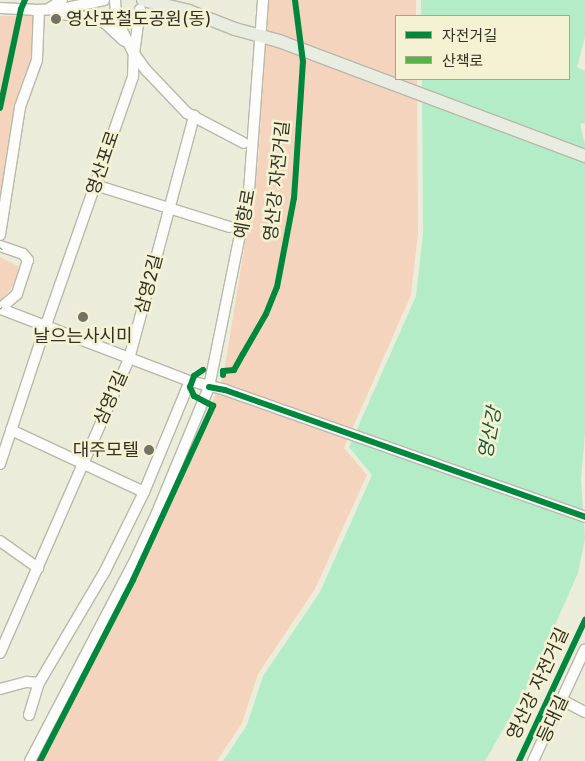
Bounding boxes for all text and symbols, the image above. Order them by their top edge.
place label: 영산포철도공원(동) [66,8,212,30]
marker: 영산포철도공원(동) [50,13,62,25]
legend [395,15,570,80]
text: 자전거길 [442,26,497,45]
text: 산책로 [442,51,483,70]
street label: 영산강 자전거길 [260,120,294,242]
street label: 영산포로 [82,128,124,198]
street label: 예향로 [230,188,260,240]
street label: 삼영2길 [131,252,167,316]
marker: 날으는사시미 [77,311,89,323]
place label: 날으는사시미 [33,325,133,347]
street label: 삼영1길 [90,368,132,428]
water label: 영산강 [474,405,506,461]
place label: 대주모텔 [73,439,139,461]
marker: 대주모텔 [143,444,155,456]
street label: 영산강 자전거길 [503,625,573,743]
street label: 등대길 [533,692,573,746]

